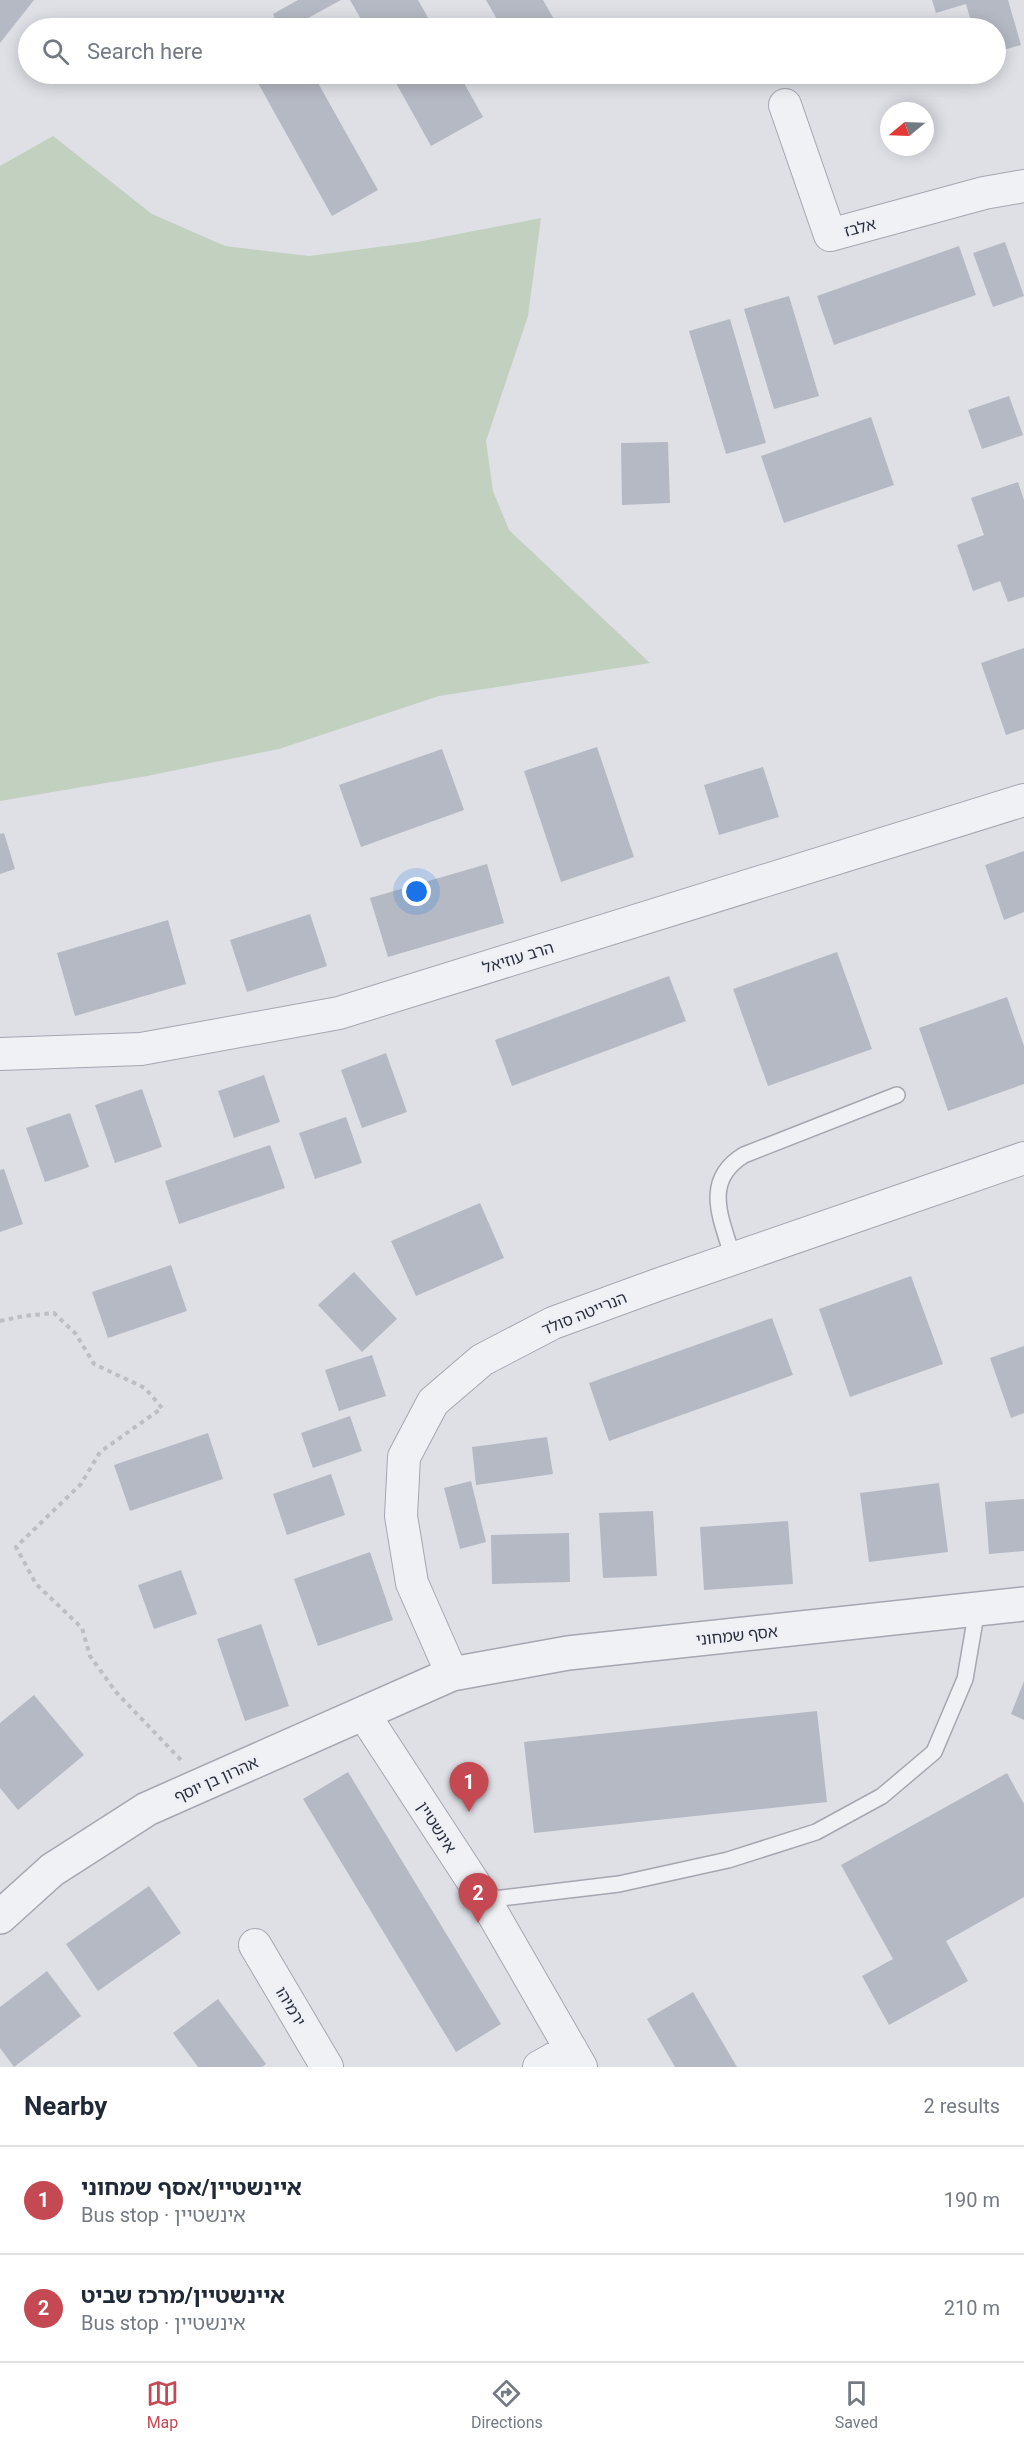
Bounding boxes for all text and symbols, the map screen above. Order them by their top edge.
search box [18,18,1006,84]
icon: search [39,35,72,68]
text: Search here [87,39,203,64]
north arrow [880,102,934,156]
street label: אלבז [842,214,878,241]
your location [402,877,431,906]
street label: הרב עוזיאל [480,938,556,977]
street label: הנרייטה סולד [539,1288,629,1339]
street label: אסף שמחוני [695,1622,779,1649]
street label: אהרון בן יוסף [171,1752,261,1806]
pin: 1 [450,1762,488,1812]
street label: אינשטיין [413,1798,460,1856]
pin: 2 [458,1874,498,1923]
street label: ירמיהו [271,1983,310,2029]
text: Nearby [24,2091,107,2121]
text: 2 results [924,2094,1000,2118]
text: איינשטיין/אסף שמחוני [81,2175,302,2200]
text: 1 [38,2188,49,2212]
text: 190 m [944,2188,1000,2212]
text: Bus stop · אינשטיין [81,2203,246,2227]
text: איינשטיין/מרכז שביט [81,2283,285,2308]
text: 2 [38,2296,49,2320]
text: 210 m [944,2296,1000,2320]
text: Bus stop · אינשטיין [81,2311,246,2335]
tab: Map [146,2377,179,2432]
tab: Directions [471,2377,543,2432]
tab: Saved [835,2377,878,2432]

